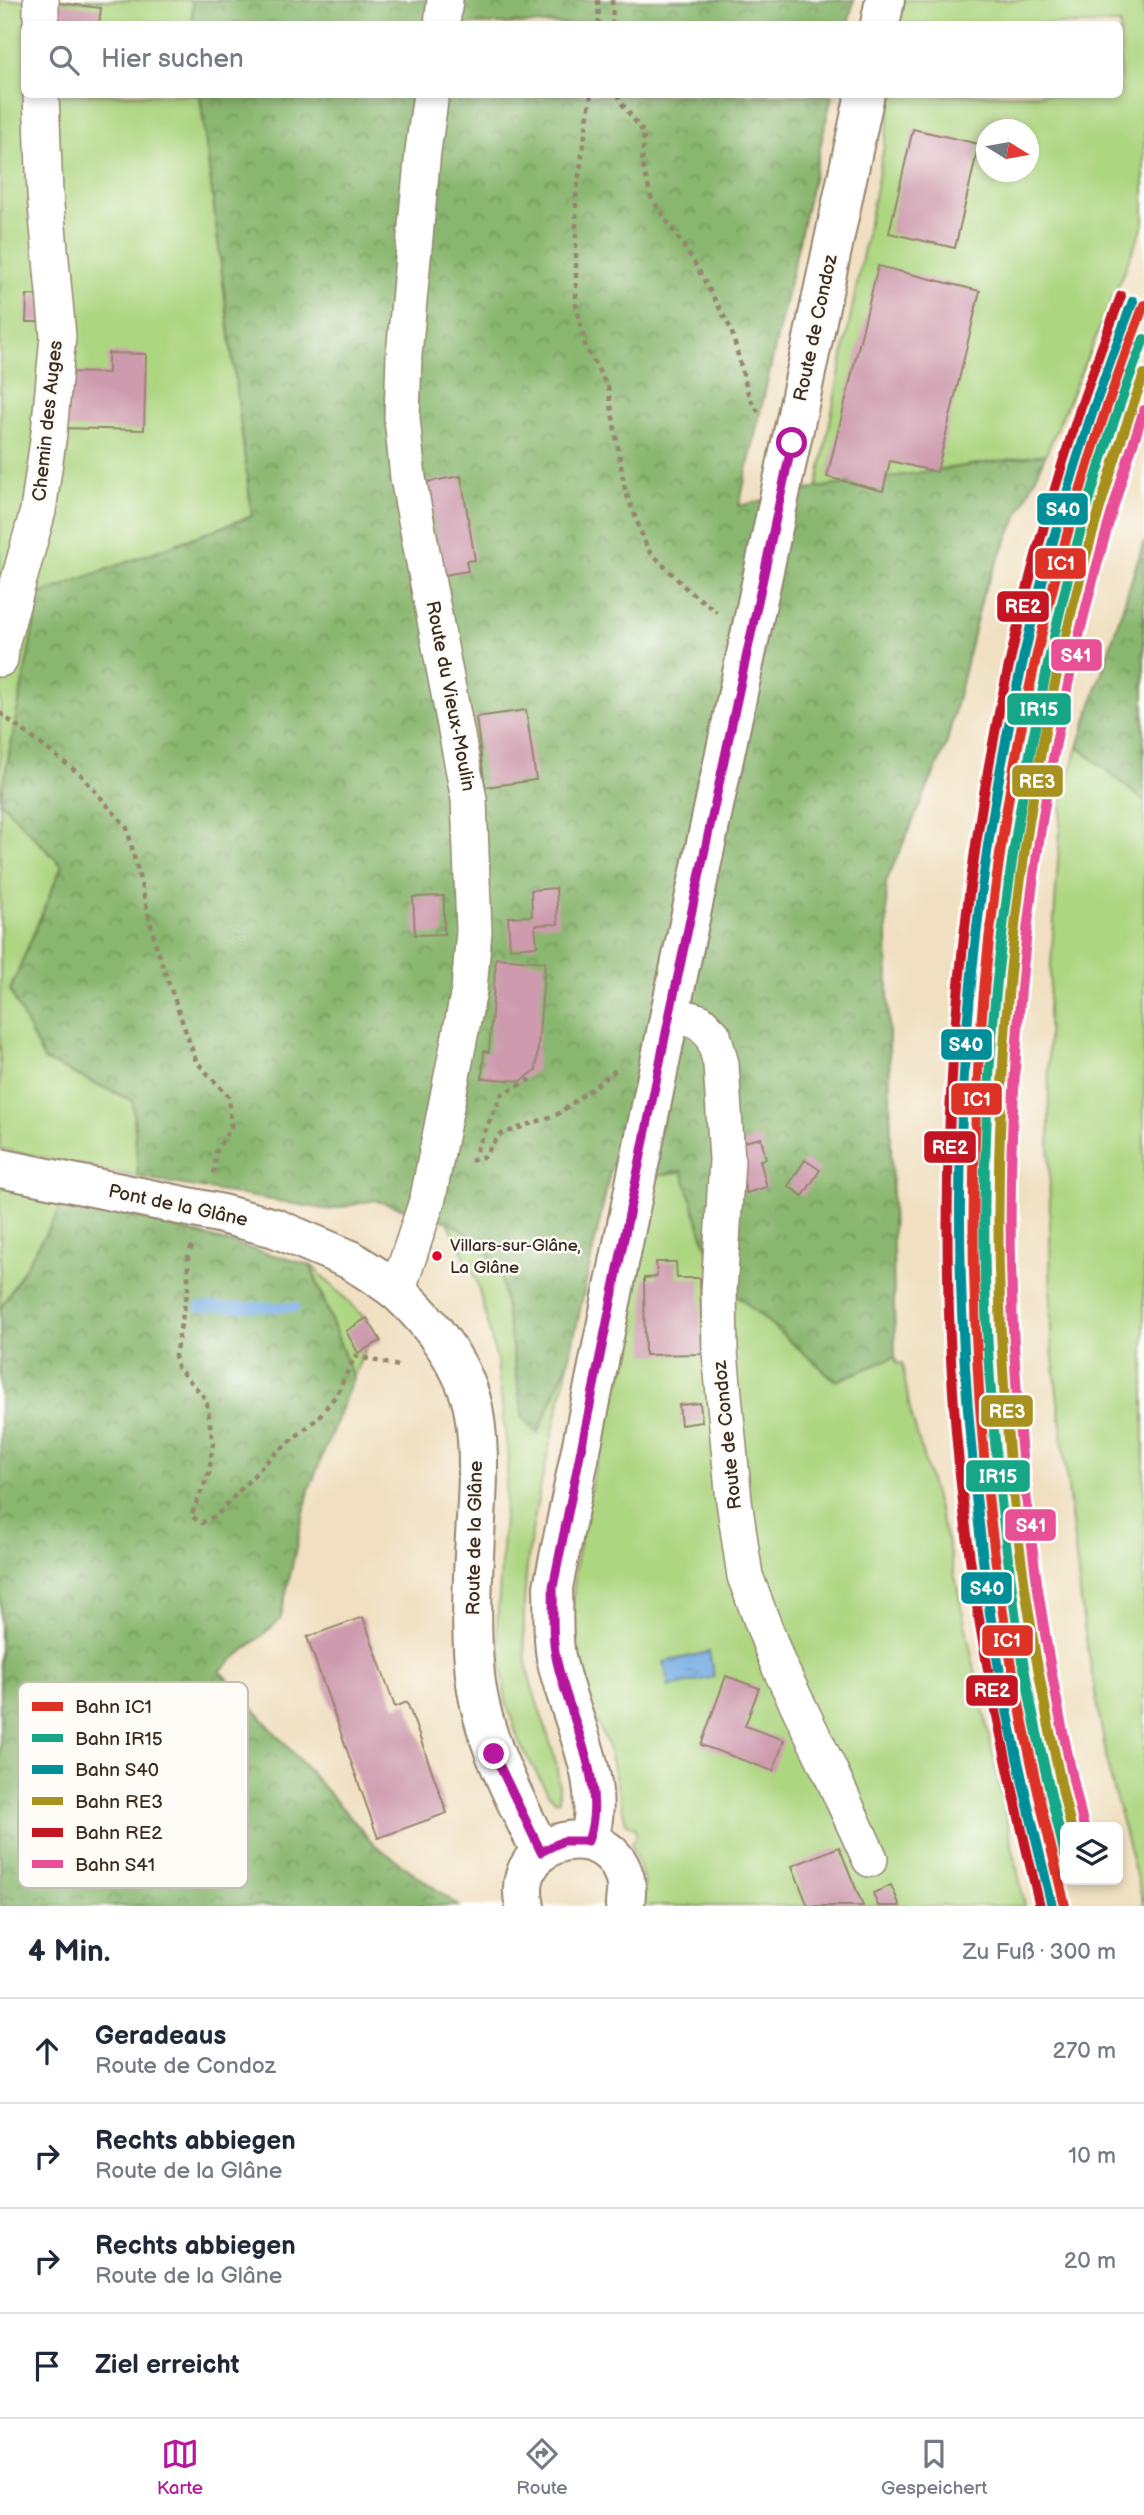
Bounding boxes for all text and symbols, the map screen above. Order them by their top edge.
search box [21,21,1123,98]
icon: search [45,41,83,79]
text: Hier suchen [101,44,244,75]
north arrow [976,119,1039,182]
street label: Route de Condoz [789,252,843,403]
street label: Chemin des Auges [28,339,68,503]
route start [776,427,807,458]
line badge: S40 [1036,492,1089,526]
text: S40 [1046,499,1080,522]
line badge: IC1 [1034,547,1087,580]
text: IC1 [1047,553,1075,576]
line badge: RE2 [996,590,1050,623]
text: RE2 [1005,596,1042,619]
street label: Route du Vieux-Moulin [420,599,480,793]
line badge: S41 [1050,638,1103,672]
text: S41 [1061,645,1091,668]
line badge: IR15 [1006,692,1072,726]
text: IR15 [1020,699,1058,722]
line badge: RE3 [1011,764,1064,798]
text: RE3 [1019,771,1055,794]
line badge: S40 [940,1028,993,1061]
text: S40 [949,1034,983,1057]
line badge: IC1 [950,1082,1003,1116]
text: IC1 [963,1089,991,1112]
line badge: RE2 [923,1130,977,1164]
text: RE2 [932,1137,969,1160]
street label: Pont de la Glâne [106,1180,250,1232]
place label: Villars-sur-Glâne, La Glâne [450,1236,581,1278]
marker: Villars-sur-Glâne, La Glâne [430,1249,444,1263]
street label: Route de Condoz [709,1359,747,1510]
line badge: RE3 [980,1394,1034,1428]
text: RE3 [989,1401,1025,1424]
line badge: IR15 [965,1459,1031,1493]
street label: Route de la Glâne [462,1460,488,1616]
text: IR15 [979,1466,1017,1489]
line badge: S41 [1004,1508,1057,1542]
text: S41 [1016,1515,1046,1538]
line badge: S40 [960,1571,1013,1605]
text: S40 [970,1578,1004,1601]
line badge: IC1 [981,1624,1034,1657]
text: IC1 [993,1630,1021,1653]
line badge: RE2 [965,1674,1019,1707]
text: RE2 [974,1680,1011,1703]
legend [18,1682,248,1888]
text: Bahn IC1 [75,1696,152,1719]
text: Bahn IR15 [75,1728,163,1751]
route end [478,1738,509,1769]
text: Bahn S40 [75,1759,159,1782]
text: Bahn RE3 [75,1791,163,1814]
text: Bahn RE2 [75,1822,163,1845]
map controls [1060,1822,1123,1885]
button: layers [1060,1822,1123,1885]
text: Bahn S41 [75,1854,155,1877]
text: 4 Min. [28,1934,110,1970]
text: Zu Fuß · 300 m [963,1938,1116,1966]
text: Geradeaus [95,2021,226,2052]
icon: ahead [28,2032,66,2070]
text: 270 m [1052,2037,1116,2065]
text: Route de Condoz [95,2052,276,2080]
text: Rechts abbiegen [95,2126,296,2157]
icon: right [28,2137,66,2175]
text: 10 m [1068,2142,1116,2170]
text: Route de la Glâne [95,2157,282,2185]
text: Rechts abbiegen [95,2231,296,2262]
icon: right [28,2242,66,2280]
text: 20 m [1064,2247,1116,2275]
text: Route de la Glâne [95,2262,282,2290]
icon: arrive [28,2347,66,2385]
text: Ziel erreicht [95,2350,239,2381]
tab: Karte [157,2435,203,2500]
tab: Route [516,2435,568,2500]
tab: Gespeichert [881,2435,987,2500]

